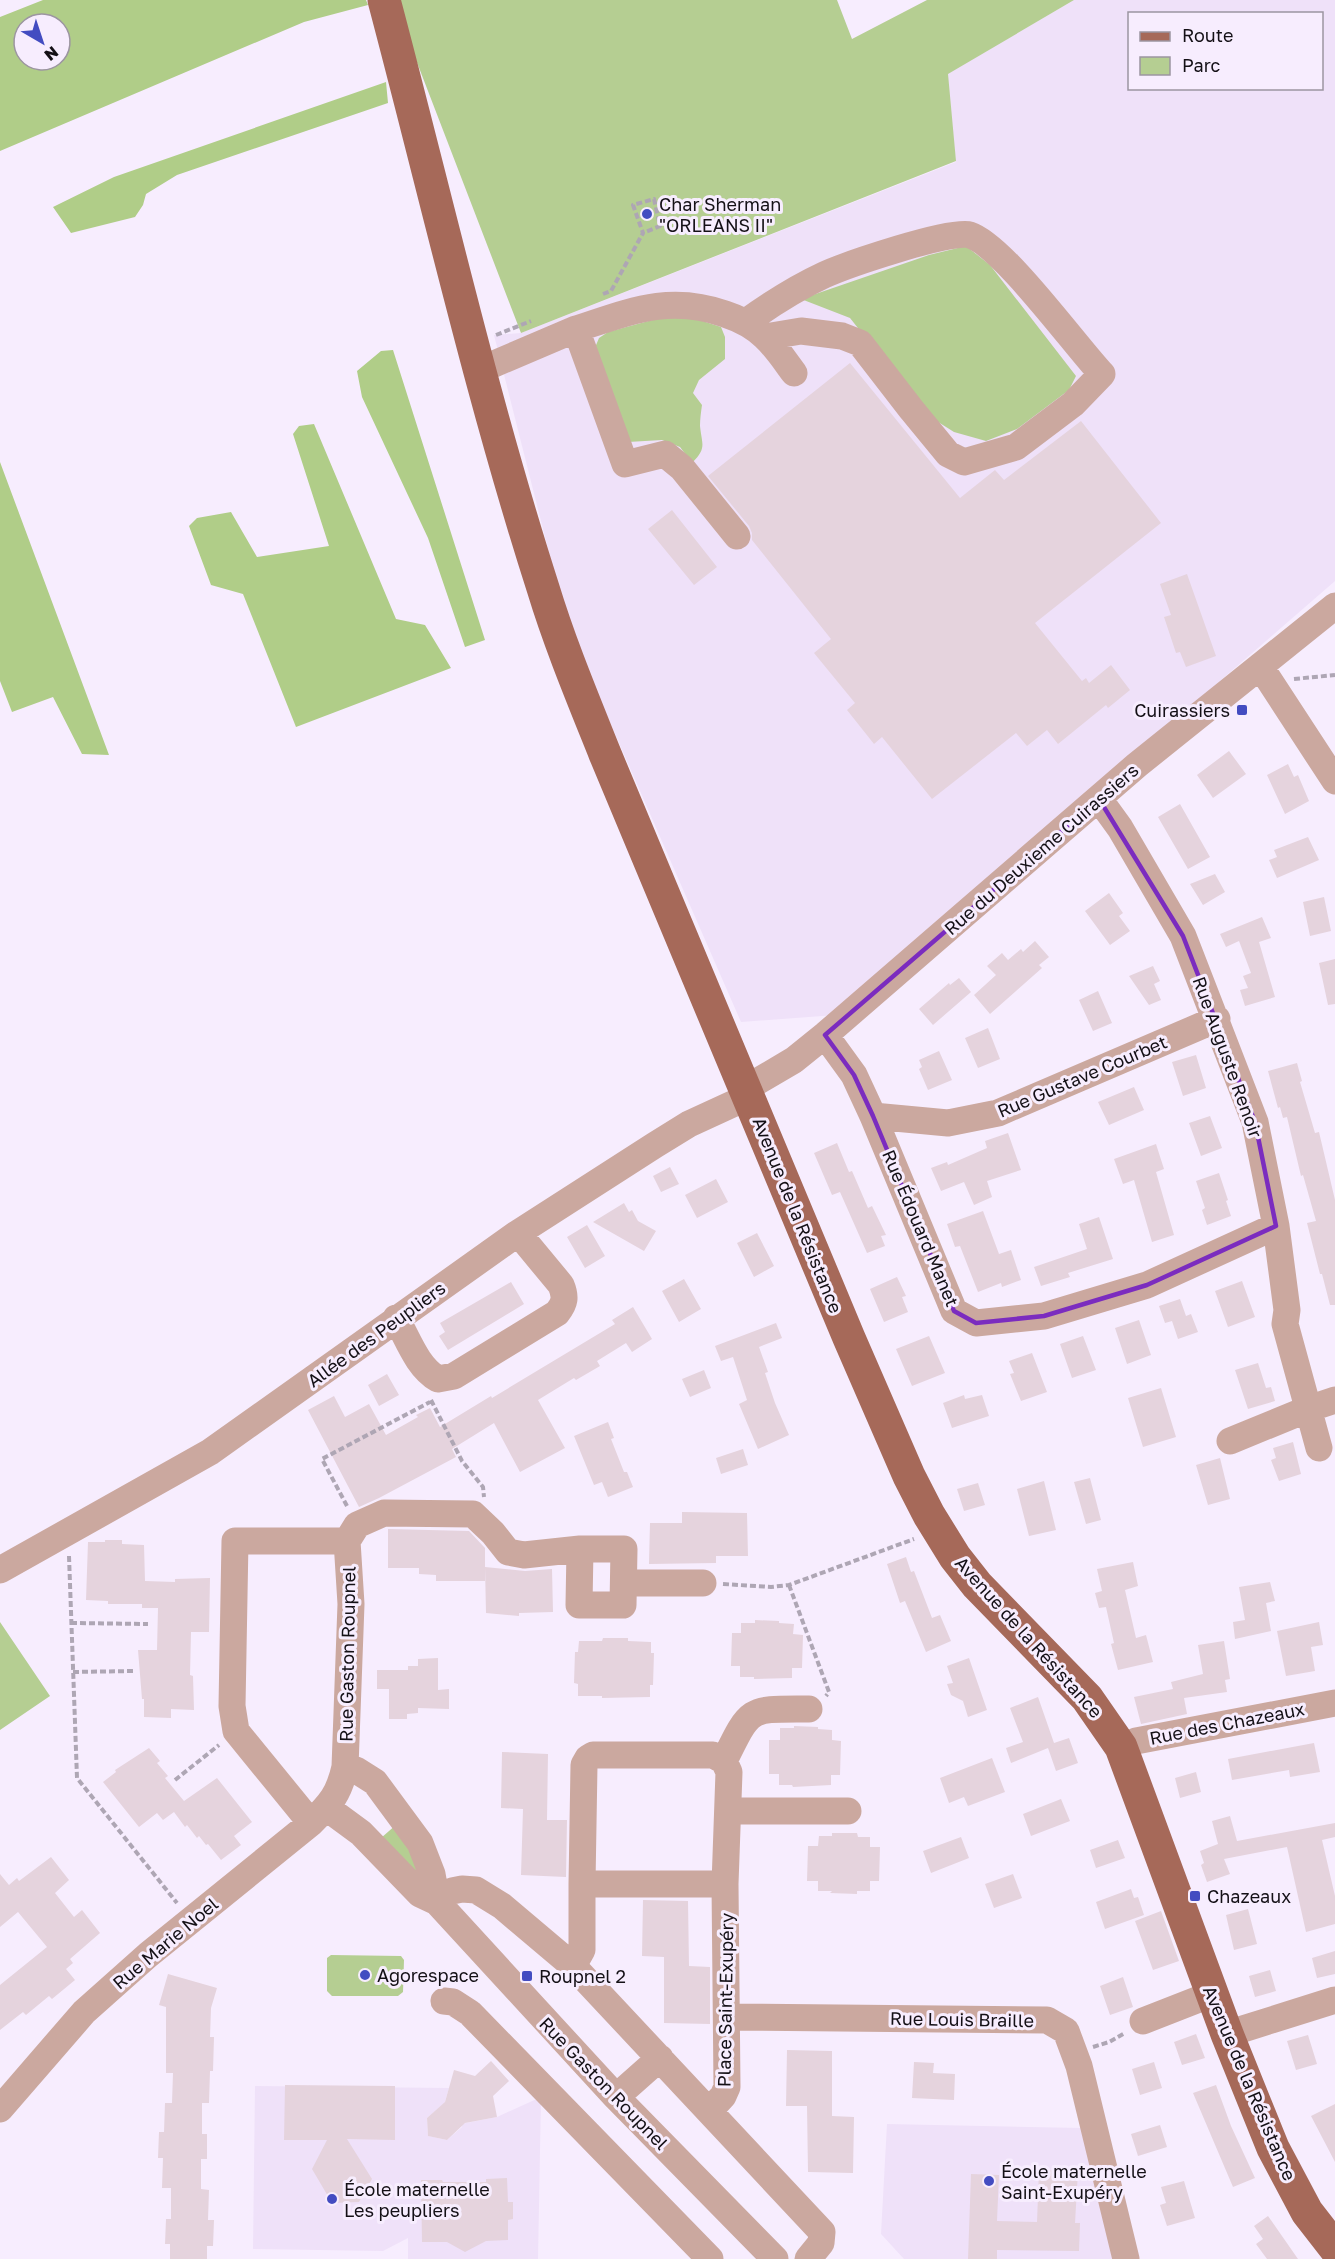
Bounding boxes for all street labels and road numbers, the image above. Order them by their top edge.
street label: Rue du Deuxieme Cuirassiers [939,759,1143,939]
street label: Rue Auguste Renoir [1189,973,1267,1141]
street label: Rue Gustave Courbet [994,1030,1170,1122]
street label: Avenue de la Résistance [749,1114,847,1316]
street label: Rue Édouard Manet [878,1146,964,1310]
street label: Allée des Peupliers [303,1276,449,1392]
street label: Avenue de la Résistance [951,1552,1107,1722]
street label: Rue Gaston Roupnel [334,1566,360,1742]
street label: Rue des Chazeaux [1148,1697,1306,1749]
street label: Rue Marie Noel [108,1892,222,1993]
street label: Place Saint-Exupéry [712,1913,738,2087]
street label: Avenue de la Résistance [1199,1982,1301,2184]
street label: Rue Louis Braille [890,2007,1034,2031]
street label: Rue Gaston Roupnel [535,2012,673,2154]

